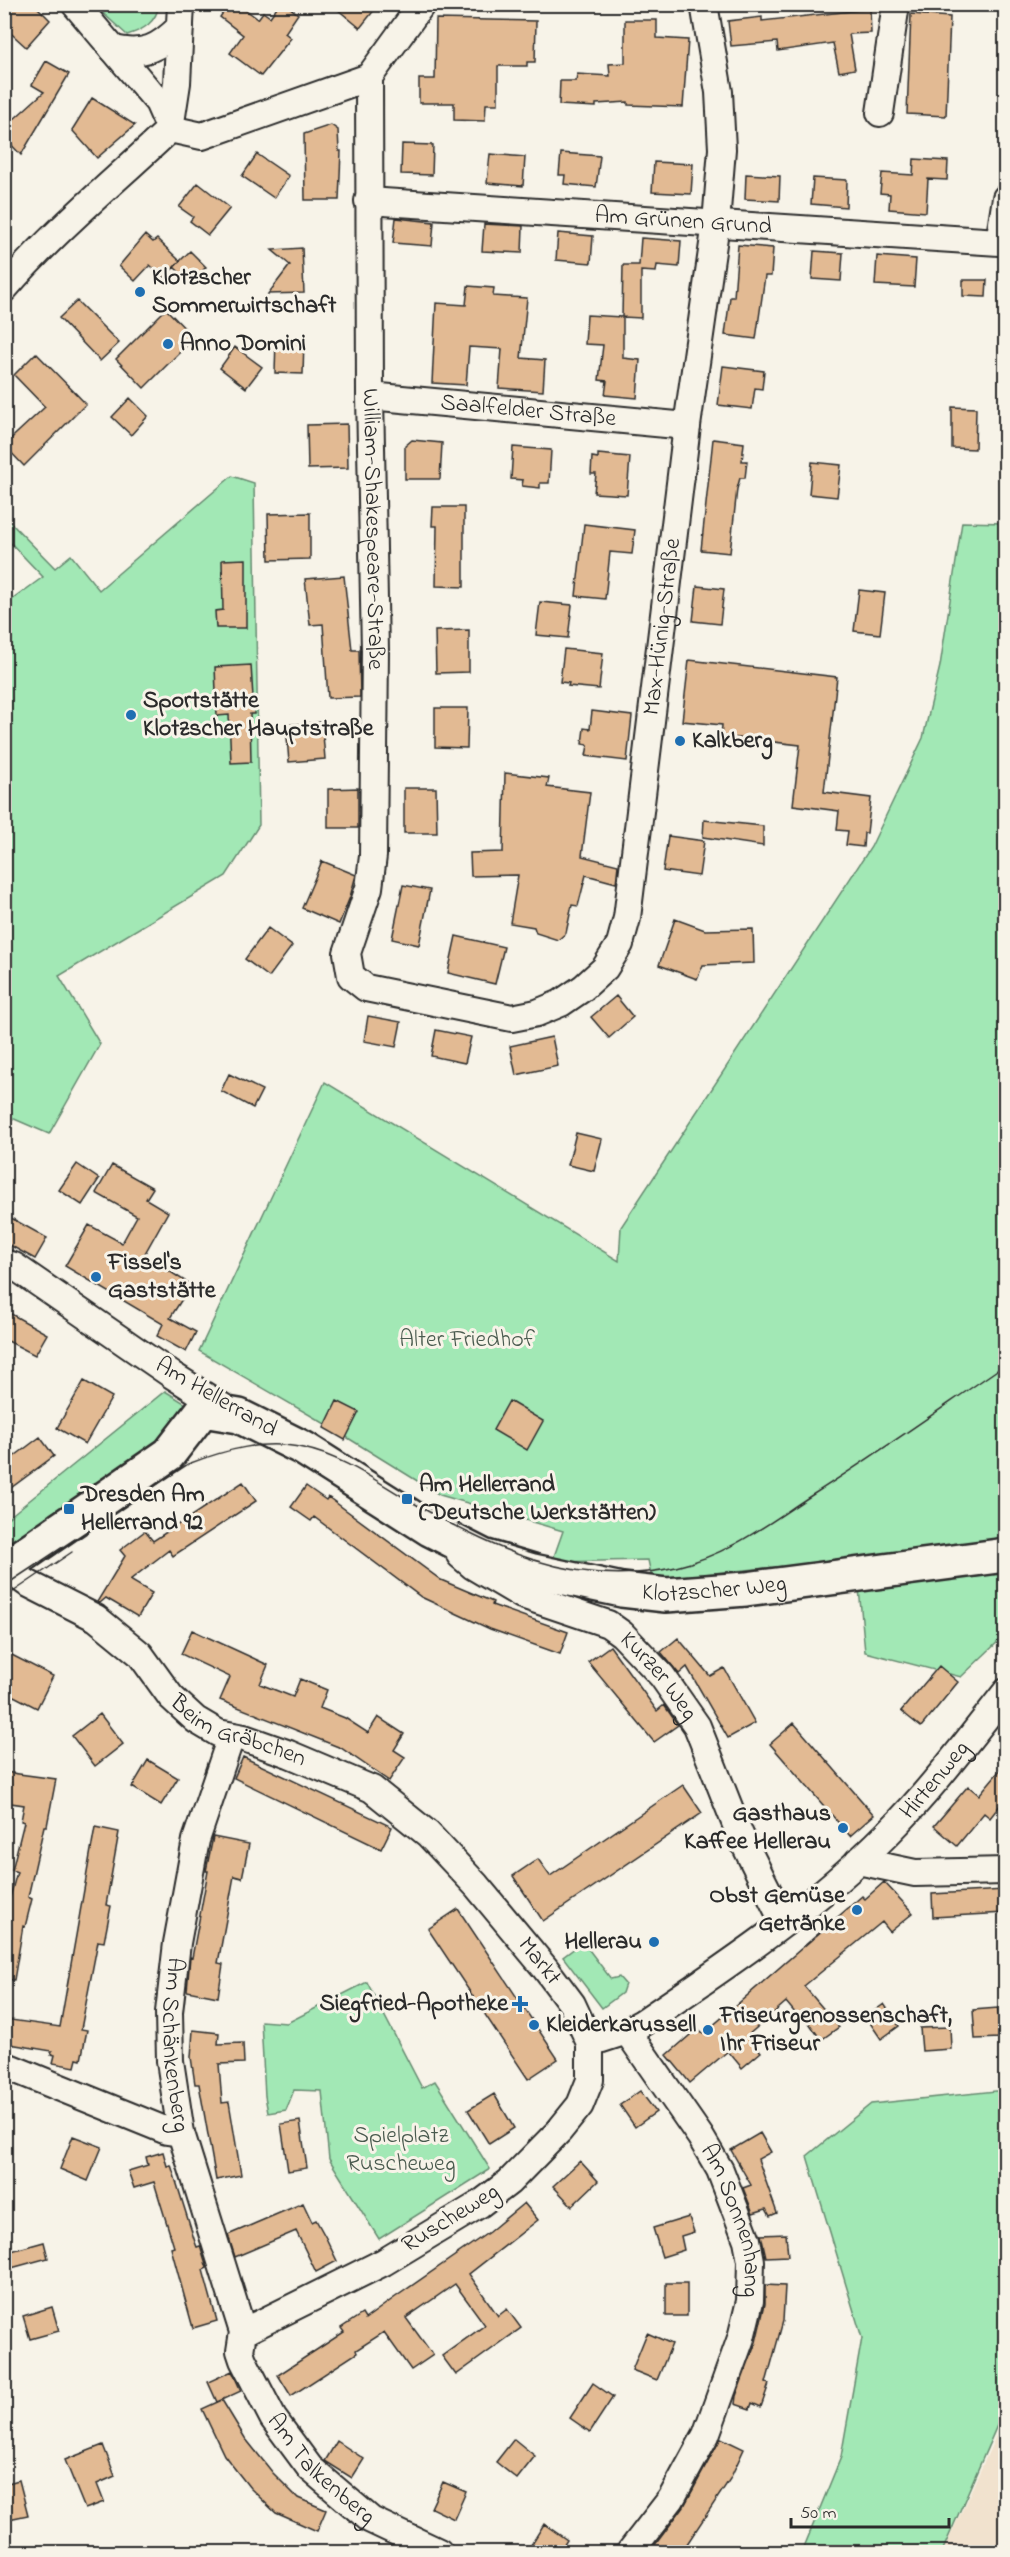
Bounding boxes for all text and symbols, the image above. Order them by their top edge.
street label: Am Grünen Grund [594,198,774,245]
place label: Klotzscher Sommerwirtschaft [152,261,337,324]
marker: Klotzscher Sommerwirtschaft [133,285,147,299]
place label: Anno Domini [180,327,306,362]
marker: Anno Domini [161,337,175,351]
street label: Saalfelder Straße [439,385,618,437]
street label: William-Shakespeare-Straße [352,388,393,670]
street label: Max-Hünig-Straße [634,536,691,717]
place label: Sportstätte Klotzscher Hauptstraße [143,684,375,747]
marker: Sportstätte Klotzscher Hauptstraße [124,708,138,722]
place label: Kalkberg [692,724,773,760]
marker: Kalkberg [673,734,687,748]
place label: Fissel's Gaststätte [107,1246,217,1309]
marker: Fissel's Gaststätte [89,1270,103,1284]
park label: Alter Friedhof [399,1323,536,1358]
street label: Am Hellerrand [148,1349,284,1447]
place label: Am Hellerrand (Deutsche Werkstätten) [419,1468,656,1531]
place label: Dresden Am Hellerrand 92 [80,1478,205,1541]
marker: Am Hellerrand (Deutsche Werkstätten) [400,1492,414,1506]
marker: Dresden Am Hellerrand 92 [62,1502,76,1516]
street label: Klotzscher Weg [640,1566,788,1613]
street label: Kurzer Weg [611,1624,706,1728]
street label: Beim Gräbchen [161,1685,312,1777]
street label: Hirtenweg [892,1733,979,1828]
place label: Gasthaus Kaffee Hellerau [684,1797,831,1860]
marker: Gasthaus Kaffee Hellerau [836,1821,850,1835]
place label: Obst Gemüse Getränke [709,1879,846,1942]
marker: Obst Gemüse Getränke [850,1903,864,1917]
place label: Hellerau [564,1925,642,1960]
street label: Markt [509,1930,570,1993]
marker: Hellerau [647,1935,661,1949]
street label: Am Schänkenberg [152,1955,198,2135]
place label: Siegfried-Apotheke [320,1987,509,2023]
marker: Siegfried-Apotheke [513,1997,527,2011]
place label: Friseurgenossenschaft, Ihr Friseur [719,1999,952,2062]
place label: Kleiderkarussell [546,2008,696,2043]
marker: Kleiderkarussell [527,2018,541,2032]
marker: Friseurgenossenschaft, Ihr Friseur [701,2023,715,2037]
park label: Spielplatz Ruscheweg [346,2119,456,2182]
street label: Am Sonnenhang [691,2137,768,2298]
street label: Ruscheweg [395,2175,507,2263]
street label: Am Talkenberg [258,2406,383,2534]
scale bar [791,2491,948,2529]
text: 50 m [800,2501,837,2527]

